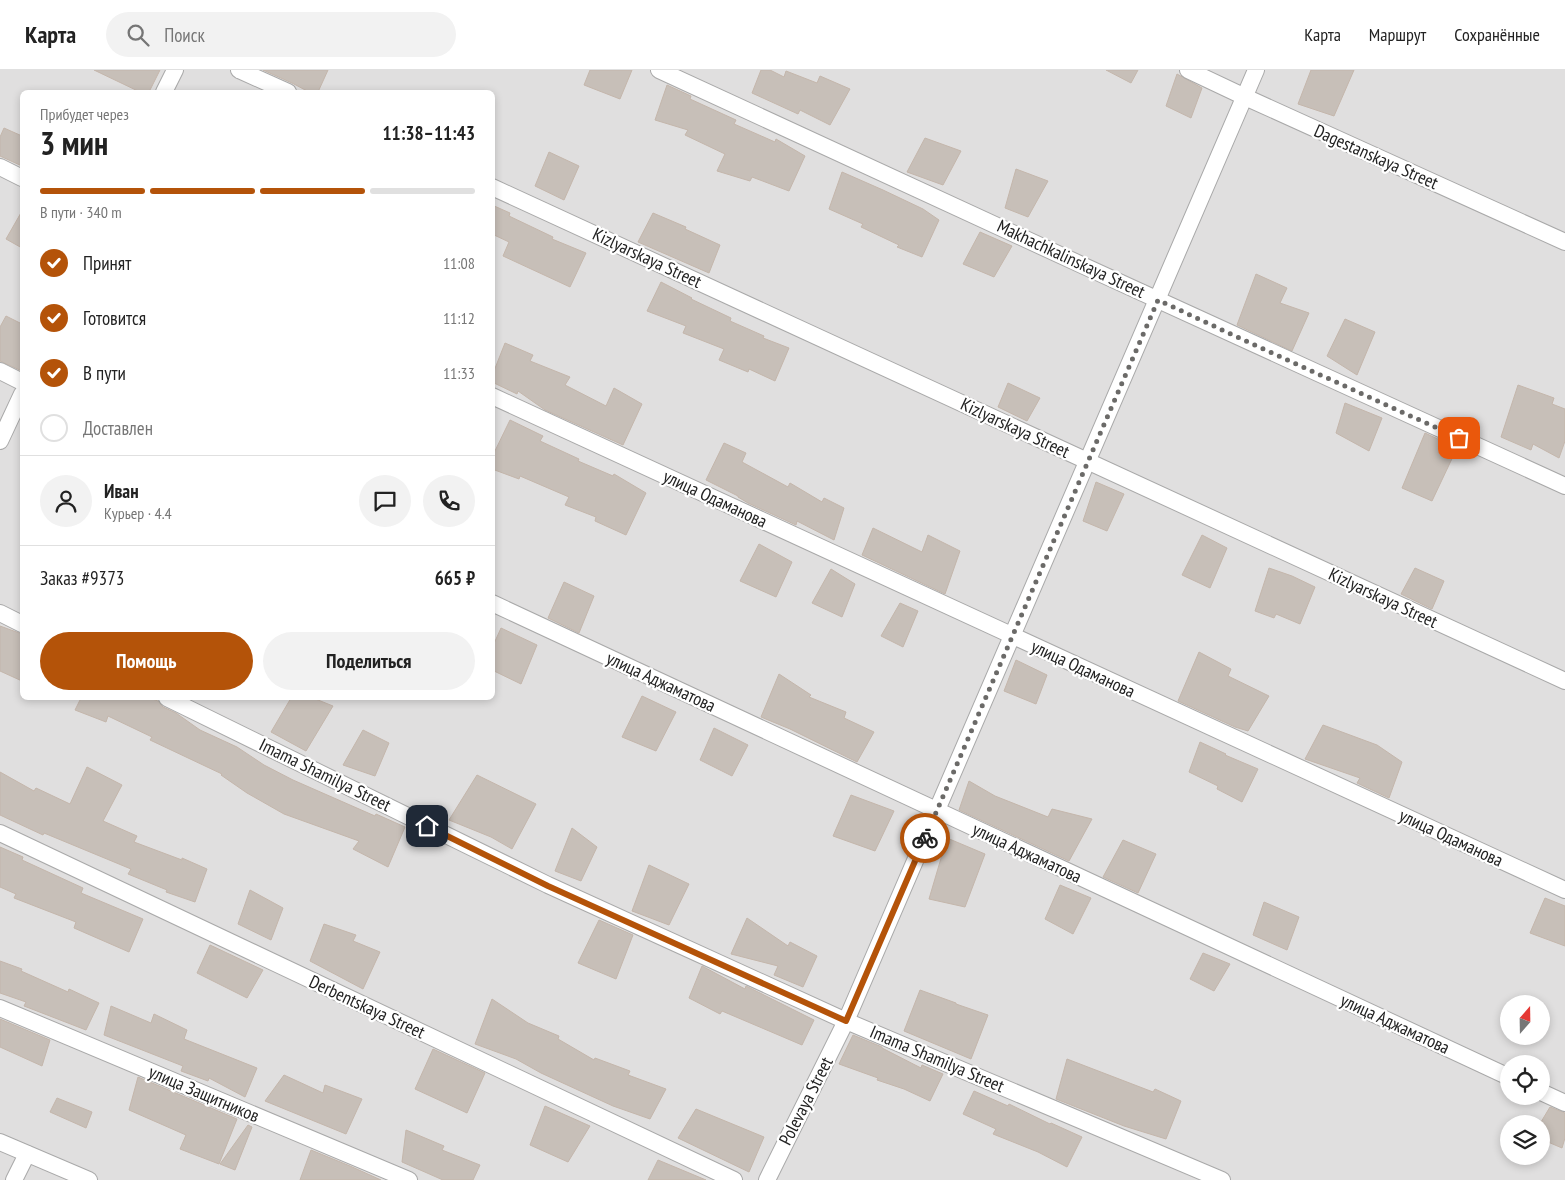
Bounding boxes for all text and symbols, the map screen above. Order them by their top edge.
search box [106,12,456,57]
text: Карта [25,19,76,50]
icon: search [124,21,152,49]
text: Поиск [164,23,205,47]
text: Карта [1304,23,1341,46]
text: Маршрут [1369,23,1426,46]
text: Сохранённые [1454,23,1540,46]
text: Прибудет через [40,104,129,124]
street label: Dagestanskaya Street [1311,119,1442,194]
text: 11:38–11:43 [382,121,475,145]
text: 3 мин [40,122,108,164]
text: В пути · 340 m [40,202,122,222]
street label: Makhachkalinskaya Street [994,214,1149,303]
street label: Kizlyarskaya Street [589,222,705,293]
icon: check [40,249,68,277]
text: Принят [83,251,131,275]
text: 11:08 [443,253,475,273]
icon: check [40,304,68,332]
text: Готовится [83,306,146,330]
text: 11:12 [443,308,475,328]
icon: check [40,359,68,387]
text: В пути [83,361,126,385]
text: 11:33 [443,363,475,383]
street label: Kizlyarskaya Street [957,392,1073,463]
text: Доставлен [83,416,153,440]
pin [1438,417,1480,459]
icon: bag [1445,424,1473,452]
street label: улица Одаманова [660,464,771,533]
button: person [40,475,92,527]
button: chat [359,475,411,527]
button: phone [423,475,475,527]
text: Иван [104,479,139,503]
text: Курьер · 4.4 [104,503,172,523]
street label: Kizlyarskaya Street [1325,562,1441,633]
text: Заказ #9373 [40,566,124,590]
text: 665 ₽ [435,566,475,590]
button: Помощь [40,632,253,690]
button: Поделиться [263,632,475,690]
street label: улица Одаманова [1028,634,1139,703]
street label: улица Аджаматова [603,646,719,717]
street label: Imama Shamilya Street [256,733,395,816]
street label: улица Одаманова [1396,803,1507,872]
pin [406,805,448,847]
icon: home [413,812,441,840]
courier [900,813,950,863]
street label: улица Аджаматова [969,817,1085,888]
icon: bike [911,824,939,852]
street label: Derbentskaya Street [306,970,429,1043]
street label: улица Аджаматова [1337,988,1453,1059]
north arrow [1500,995,1550,1045]
map controls [1500,995,1550,1165]
street label: Imama Shamilya Street [867,1020,1008,1097]
street label: Polevaya Street [774,1053,838,1149]
button: locate [1500,1055,1550,1105]
street label: улица Защитников [145,1060,263,1127]
button: layers [1500,1115,1550,1165]

